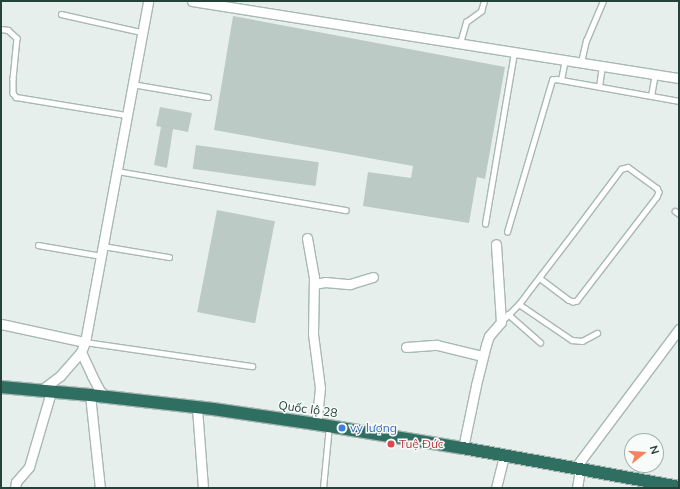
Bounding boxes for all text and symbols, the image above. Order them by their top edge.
street label: Quốc lộ 28 [278,398,338,420]
place label: vy lượng [350,421,397,435]
marker: vy lượng [337,423,347,433]
north arrow [624,433,664,473]
place label: Tuệ Đức [399,437,444,451]
marker: Tuệ Đức [386,439,396,449]
text: N [647,444,662,456]

